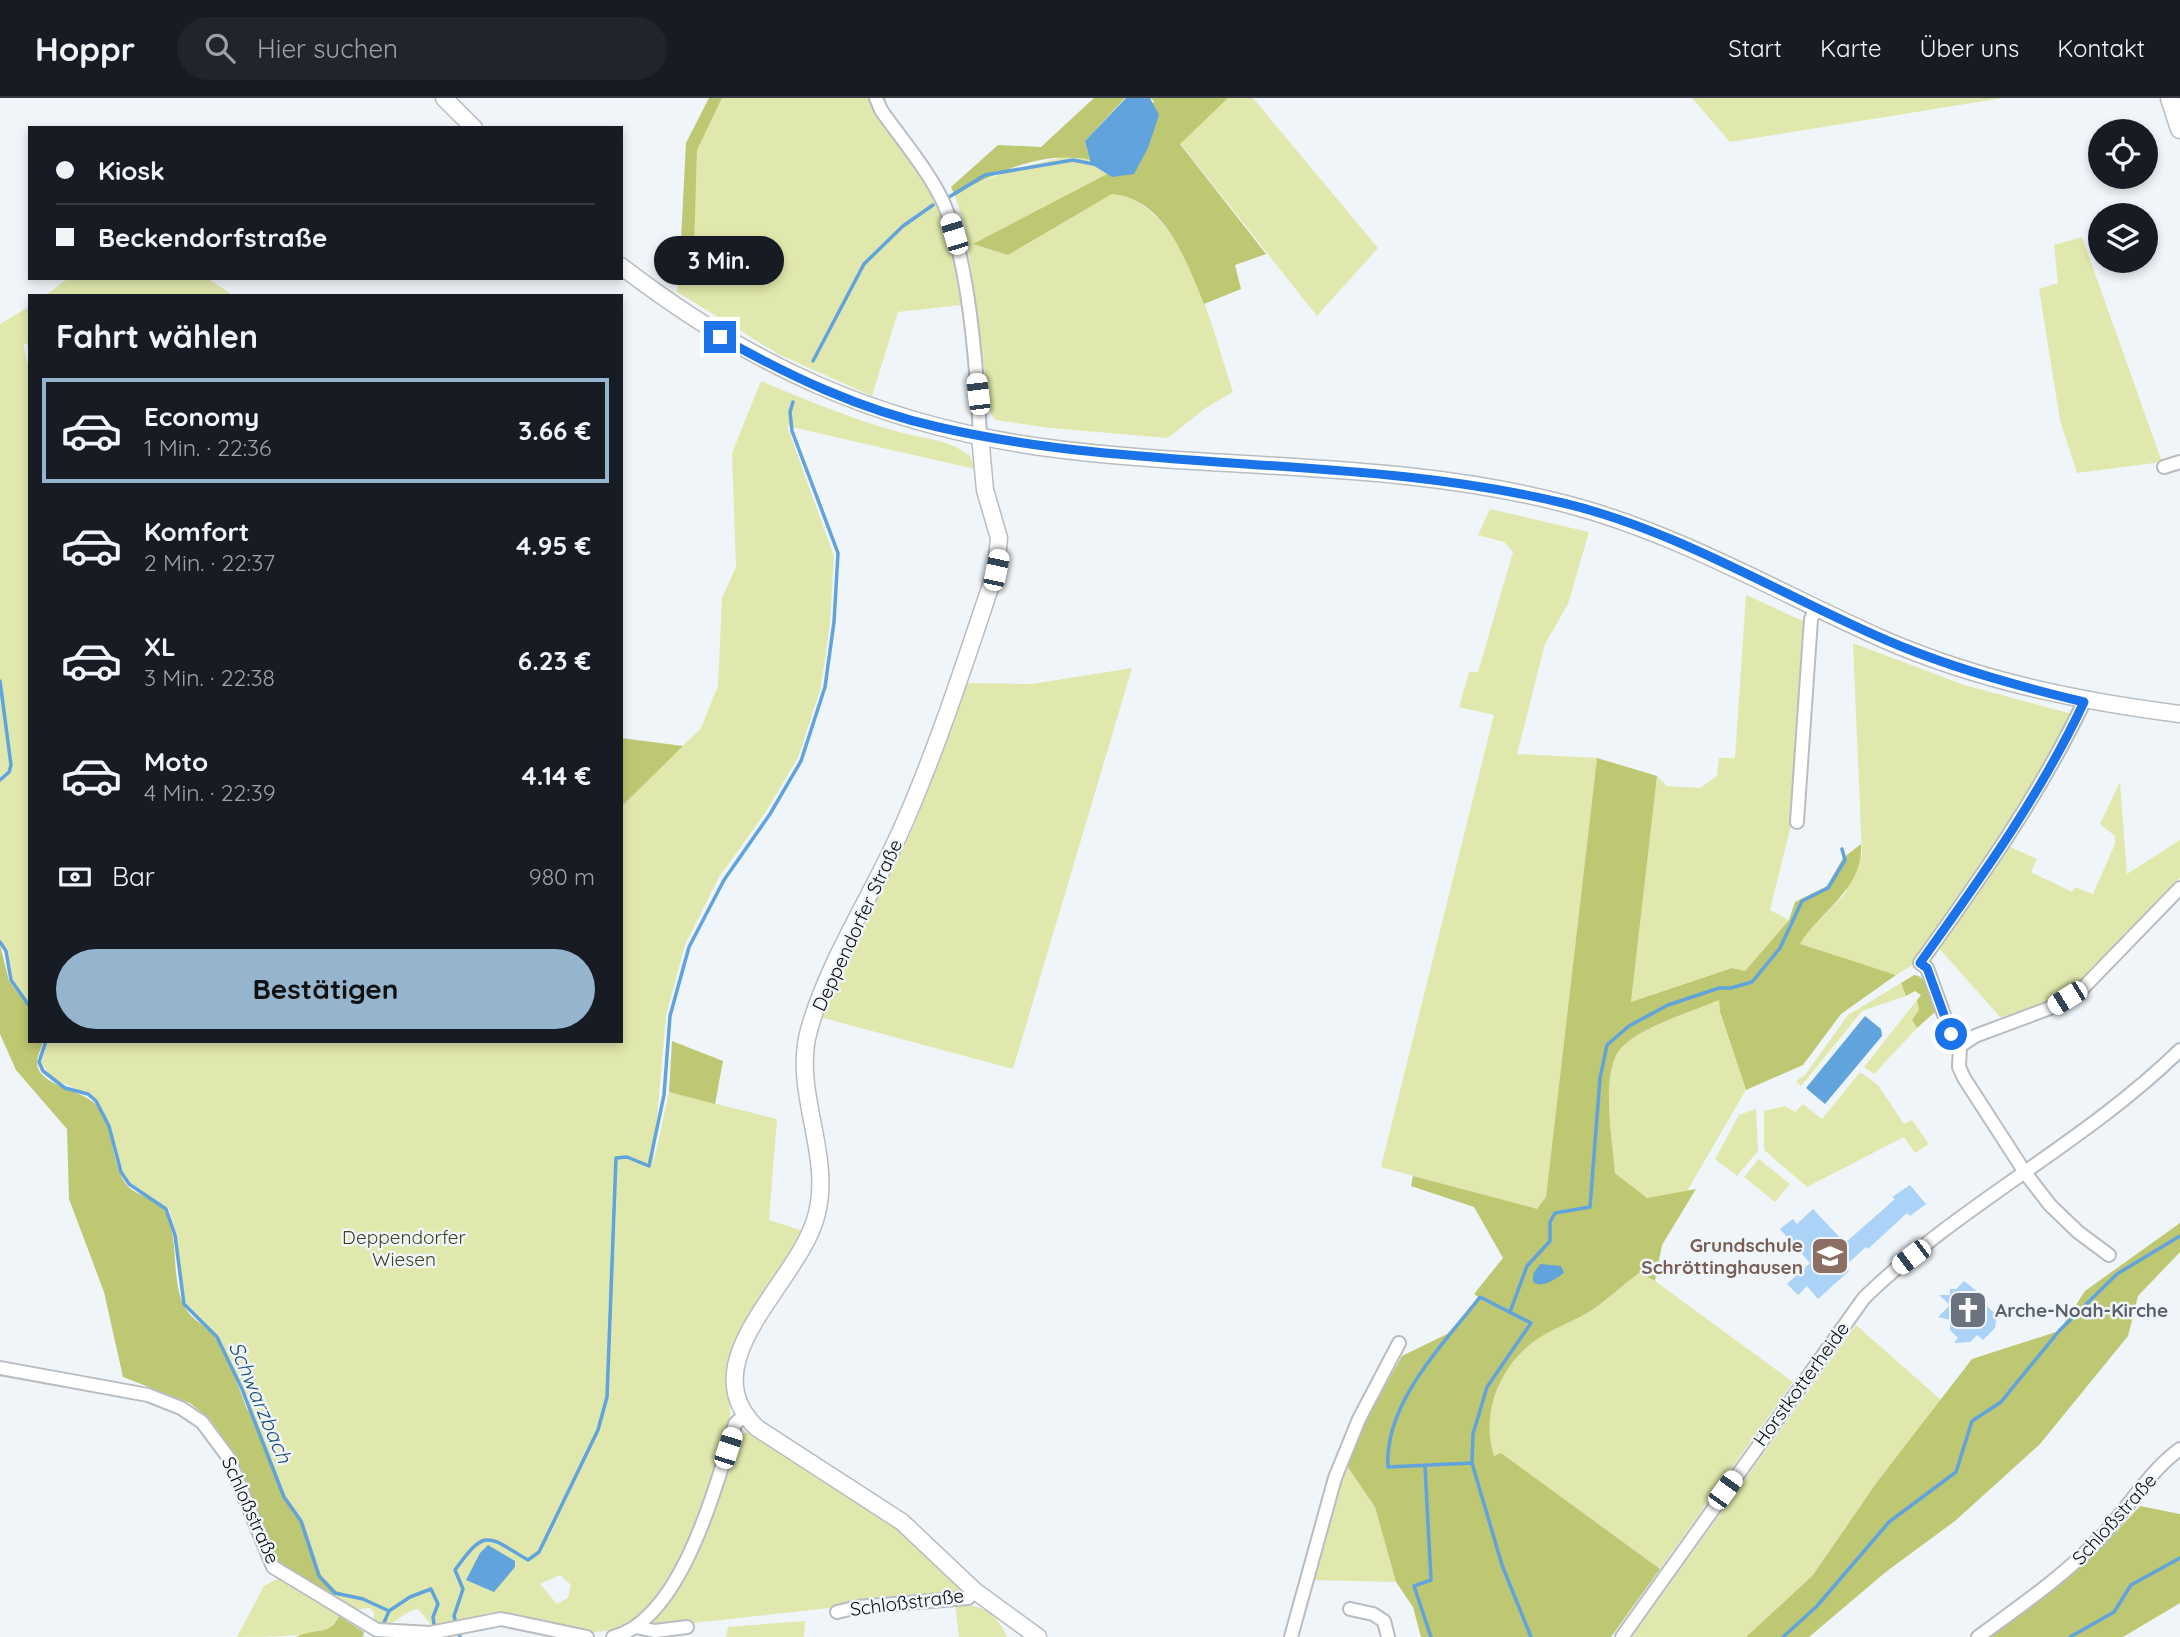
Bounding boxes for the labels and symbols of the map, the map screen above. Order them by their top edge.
car [938,211,971,257]
callout: 3 Min. [655,236,785,285]
route end [704,321,736,353]
car [966,372,991,416]
car [982,547,1011,593]
street label: Deppendorfer Straße [807,835,907,1015]
car [2044,978,2091,1018]
route start [1935,1018,1967,1050]
park label: Deppendorfer Wiesen [342,1225,467,1271]
place label: Grundschule Schröttinghausen [1641,1233,1803,1279]
school or university icon: Grundschule Schröttinghausen [1809,1235,1851,1277]
car [1888,1236,1935,1278]
church icon: Arche-Noah-Kirche [1947,1289,1989,1331]
place label: Arche-Noah-Kirche [1995,1298,2168,1322]
street label: Horstkotterheide [1748,1317,1854,1451]
water label: Schwarzbach [224,1337,299,1468]
car [712,1425,745,1471]
street label: Schloßstraße [217,1453,285,1567]
car [1705,1467,1746,1513]
street label: Schloßstraße [2067,1468,2161,1570]
street label: Schloßstraße [849,1583,965,1621]

